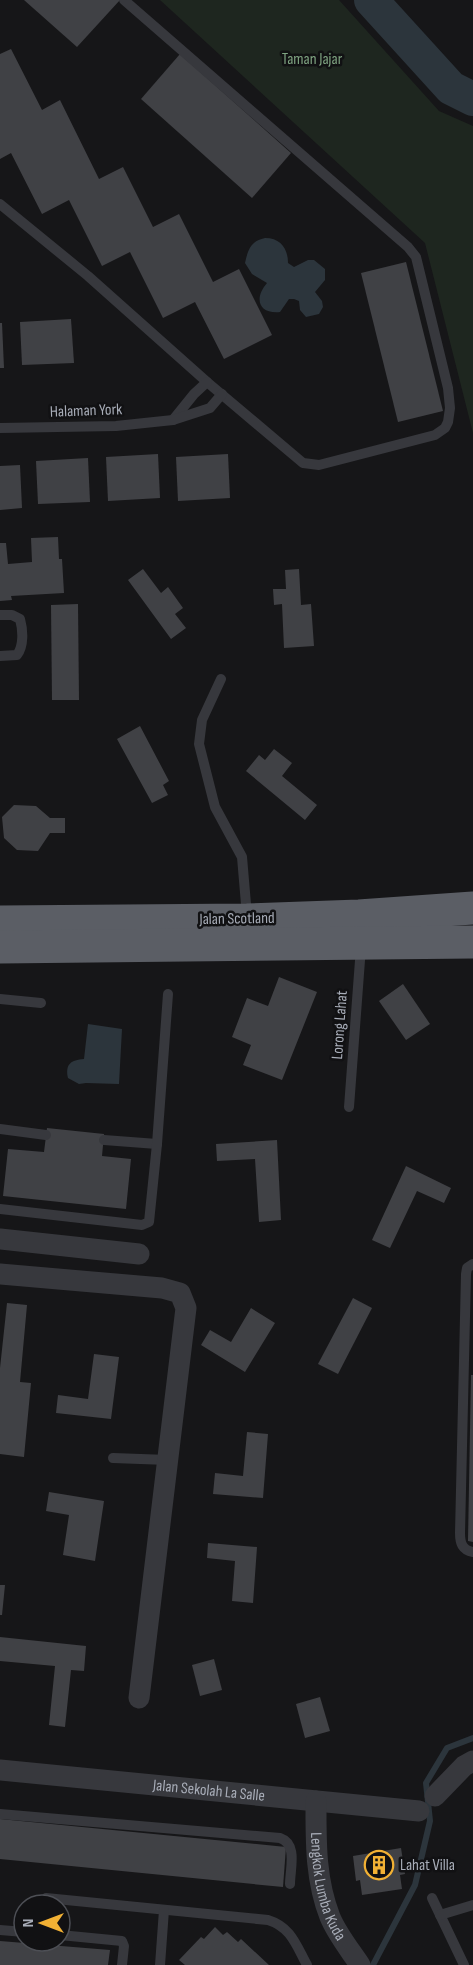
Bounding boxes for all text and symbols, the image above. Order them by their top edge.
park label: Taman Jajar [282,50,343,69]
street label: Halaman York [49,400,123,422]
street label: Jalan Scotland [198,909,275,929]
street label: Lorong Lahat [328,990,352,1060]
street label: Jalan Sekolah La Salle [151,1775,266,1805]
street label: Lengkok Lumba Kuda [307,1832,350,1944]
building icon: Lahat Villa [363,1849,395,1881]
place label: Lahat Villa [400,1856,455,1875]
north arrow [12,1893,72,1953]
text: N [19,1919,38,1927]

